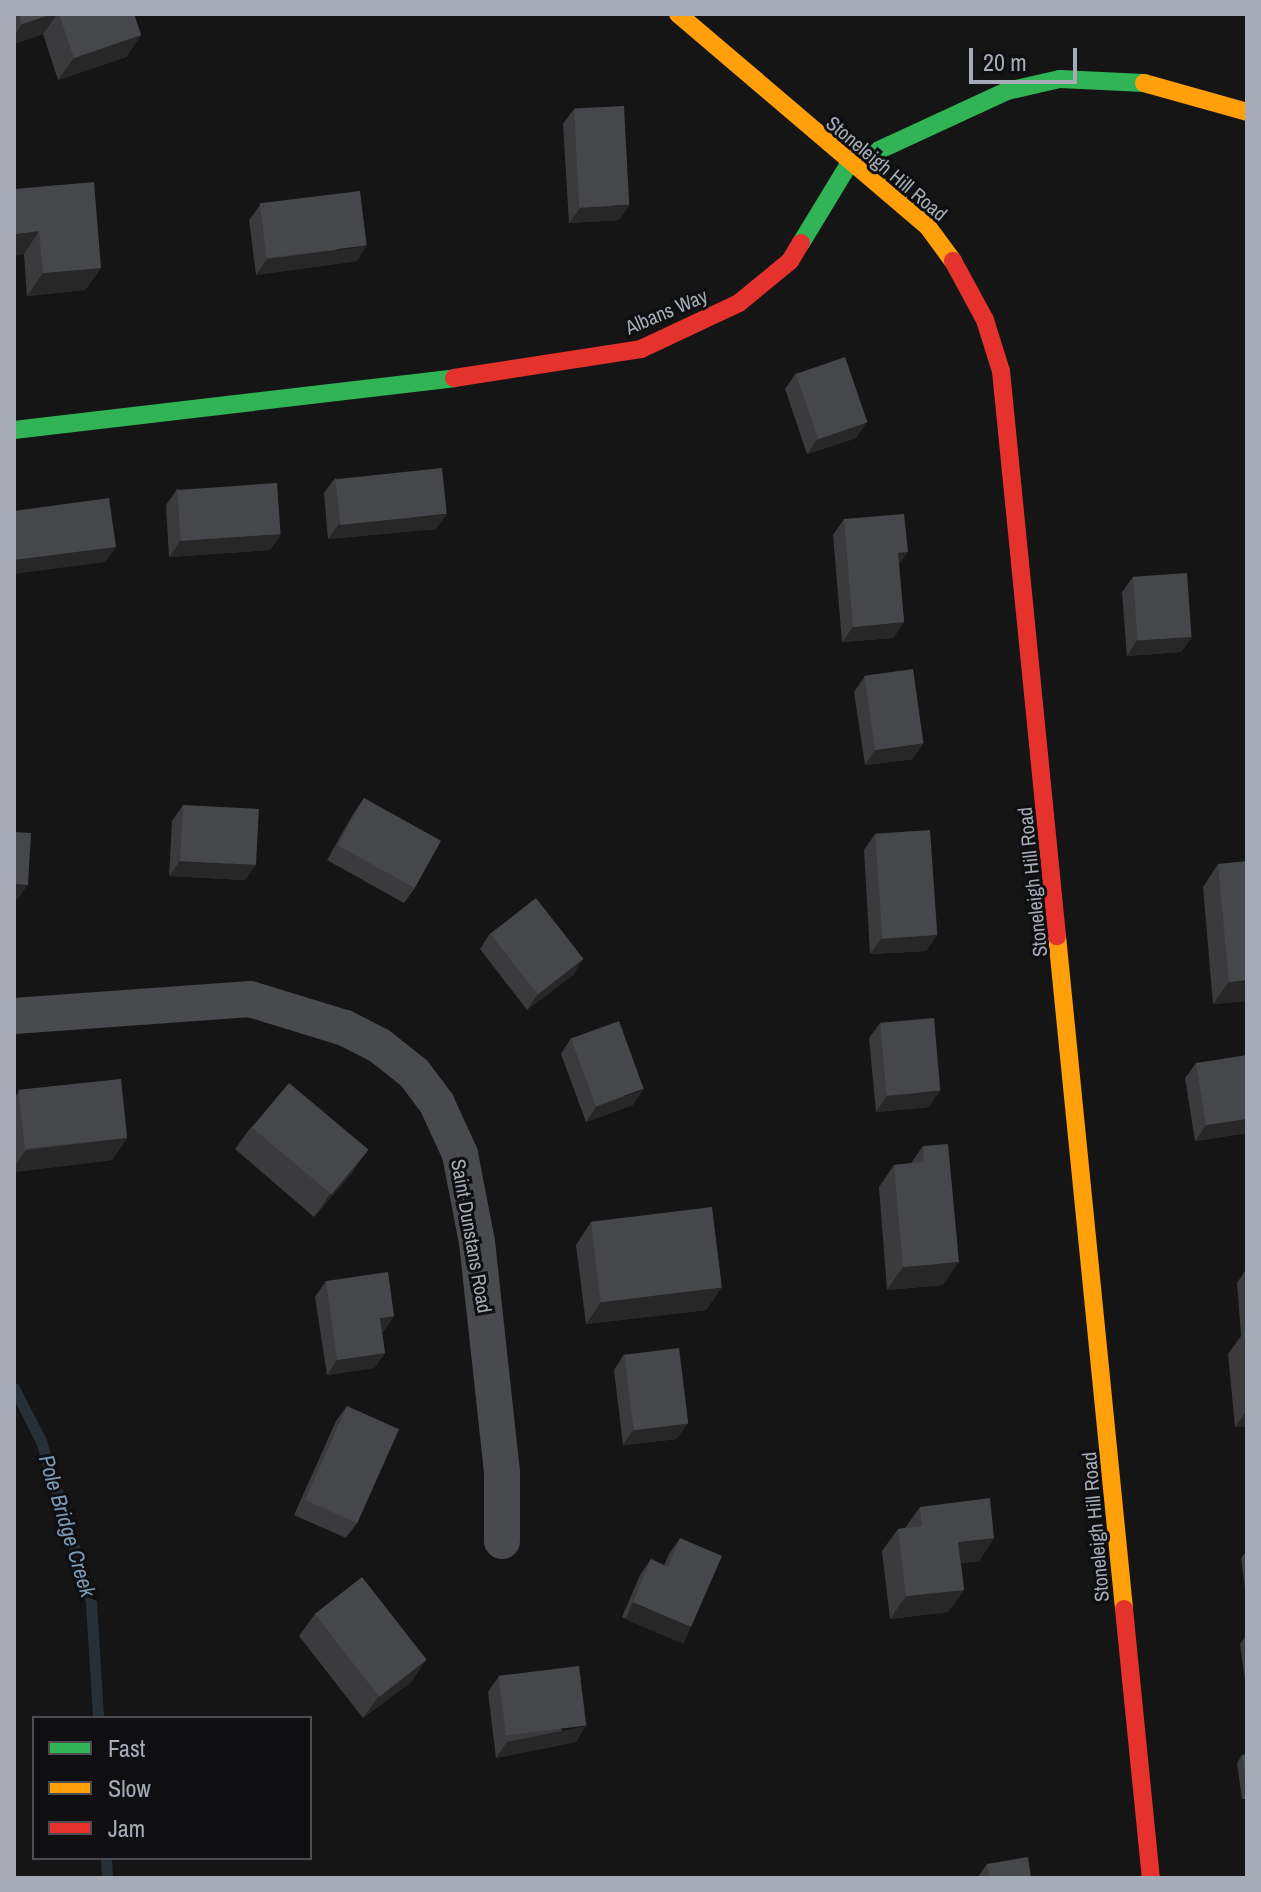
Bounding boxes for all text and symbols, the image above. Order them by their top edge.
scale bar [973,32,1081,82]
text: 20 m [983,46,1027,78]
street label: Stoneleigh Hill Road [822,110,952,226]
street label: Albans Way [621,283,711,339]
street label: Stoneleigh Hill Road [1012,806,1052,958]
street label: Saint Dunstans Road [447,1157,497,1315]
street label: Stoneleigh Hill Road [1076,1451,1114,1603]
water label: Pole Bridge Creek [33,1452,101,1600]
legend [32,1716,312,1860]
text: Fast [108,1732,145,1764]
text: Slow [108,1772,151,1804]
text: Jam [108,1812,145,1844]

